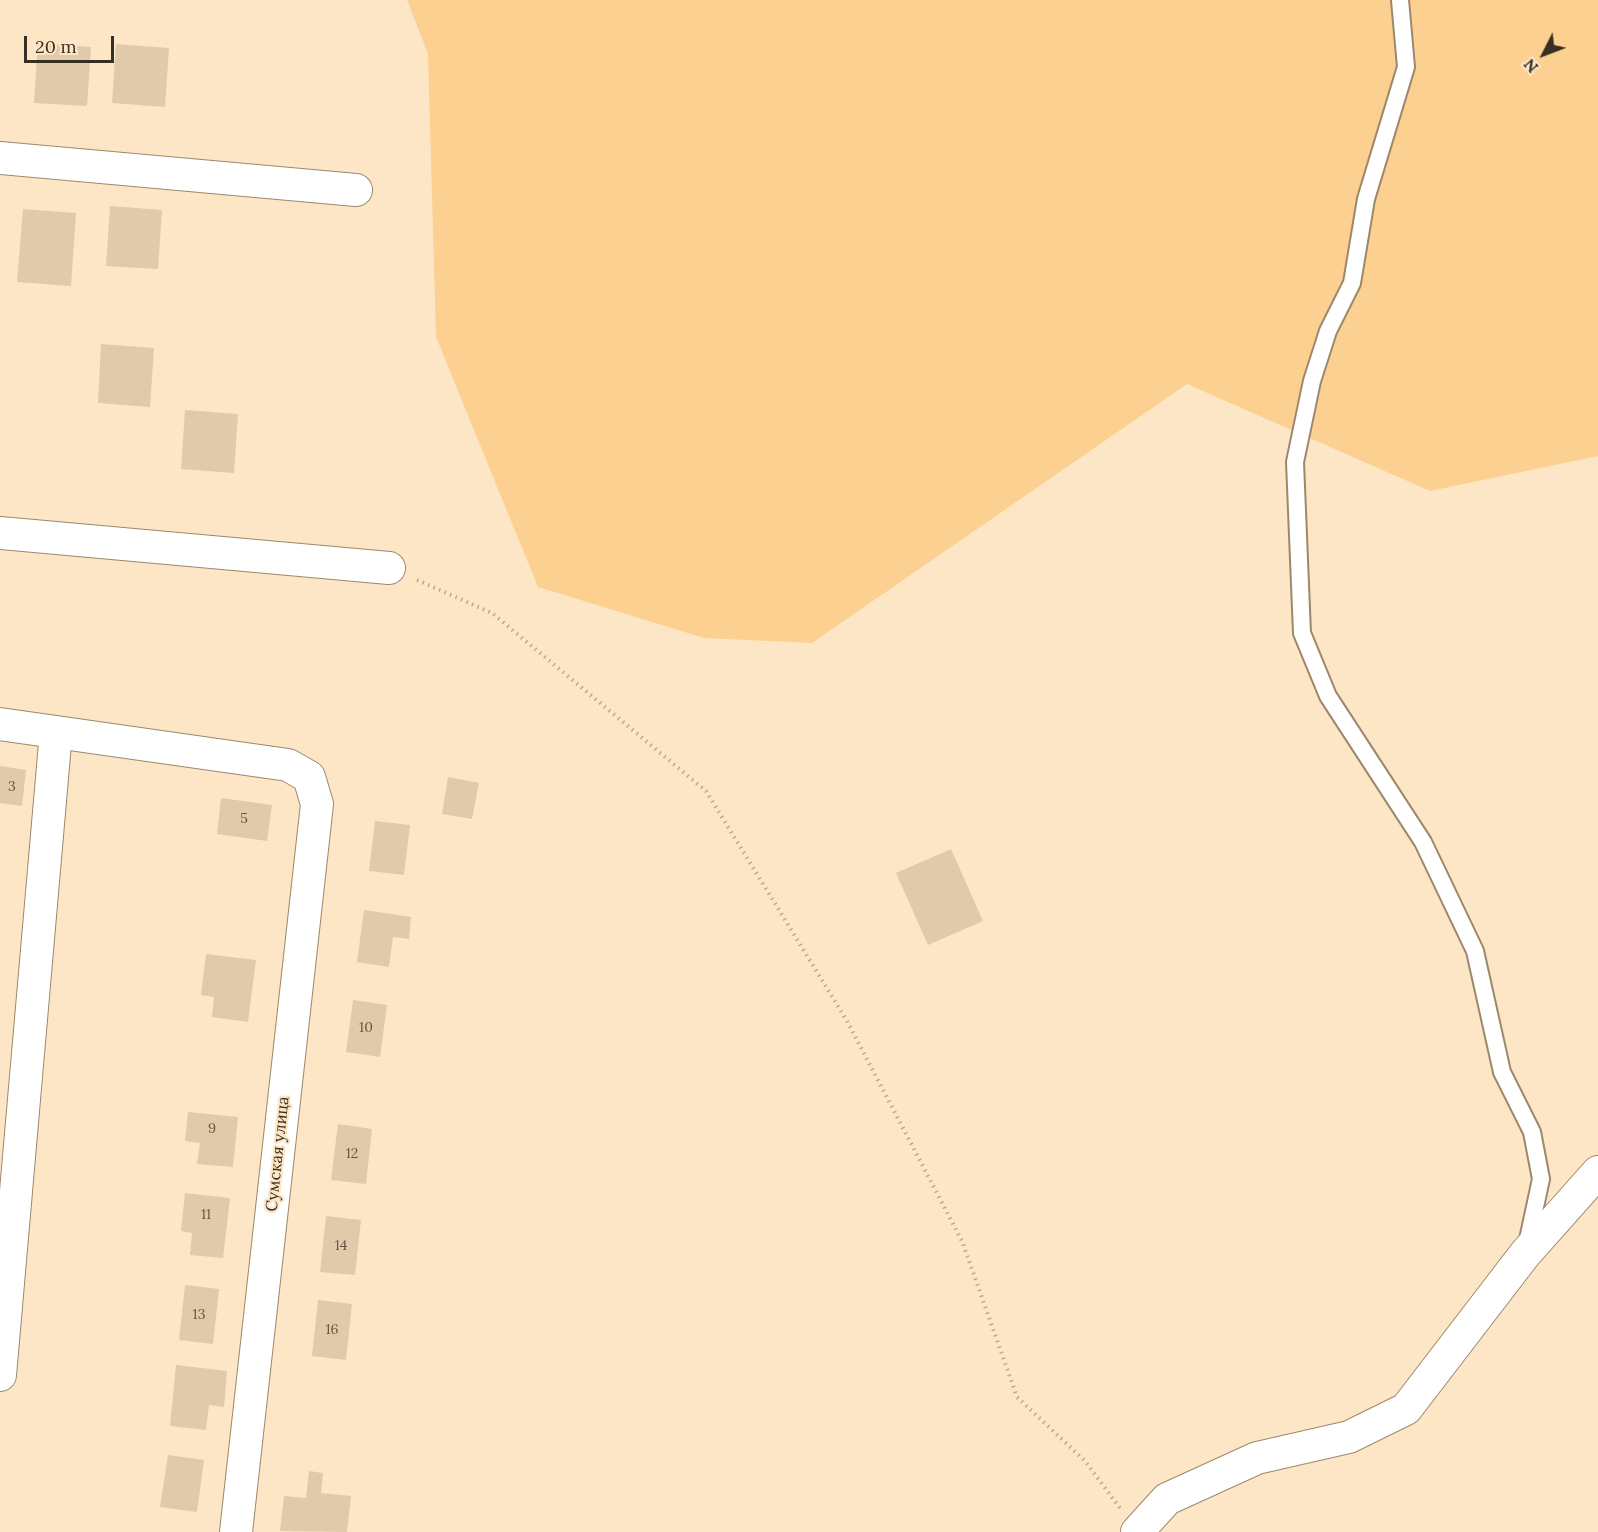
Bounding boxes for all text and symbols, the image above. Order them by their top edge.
scale bar [27,24,117,62]
north arrow [1514,24,1574,84]
text: 20 m [35,35,77,58]
text: N [1519,55,1542,77]
house number: 3 [8,779,16,795]
house number: 5 [240,811,248,827]
house number: 10 [359,1020,373,1036]
street label: Сумская улица [262,1095,294,1213]
house number: 9 [208,1121,216,1137]
house number: 12 [346,1146,358,1162]
house number: 11 [201,1207,211,1223]
house number: 14 [335,1238,347,1254]
house number: 13 [193,1307,205,1323]
house number: 16 [325,1322,339,1338]

